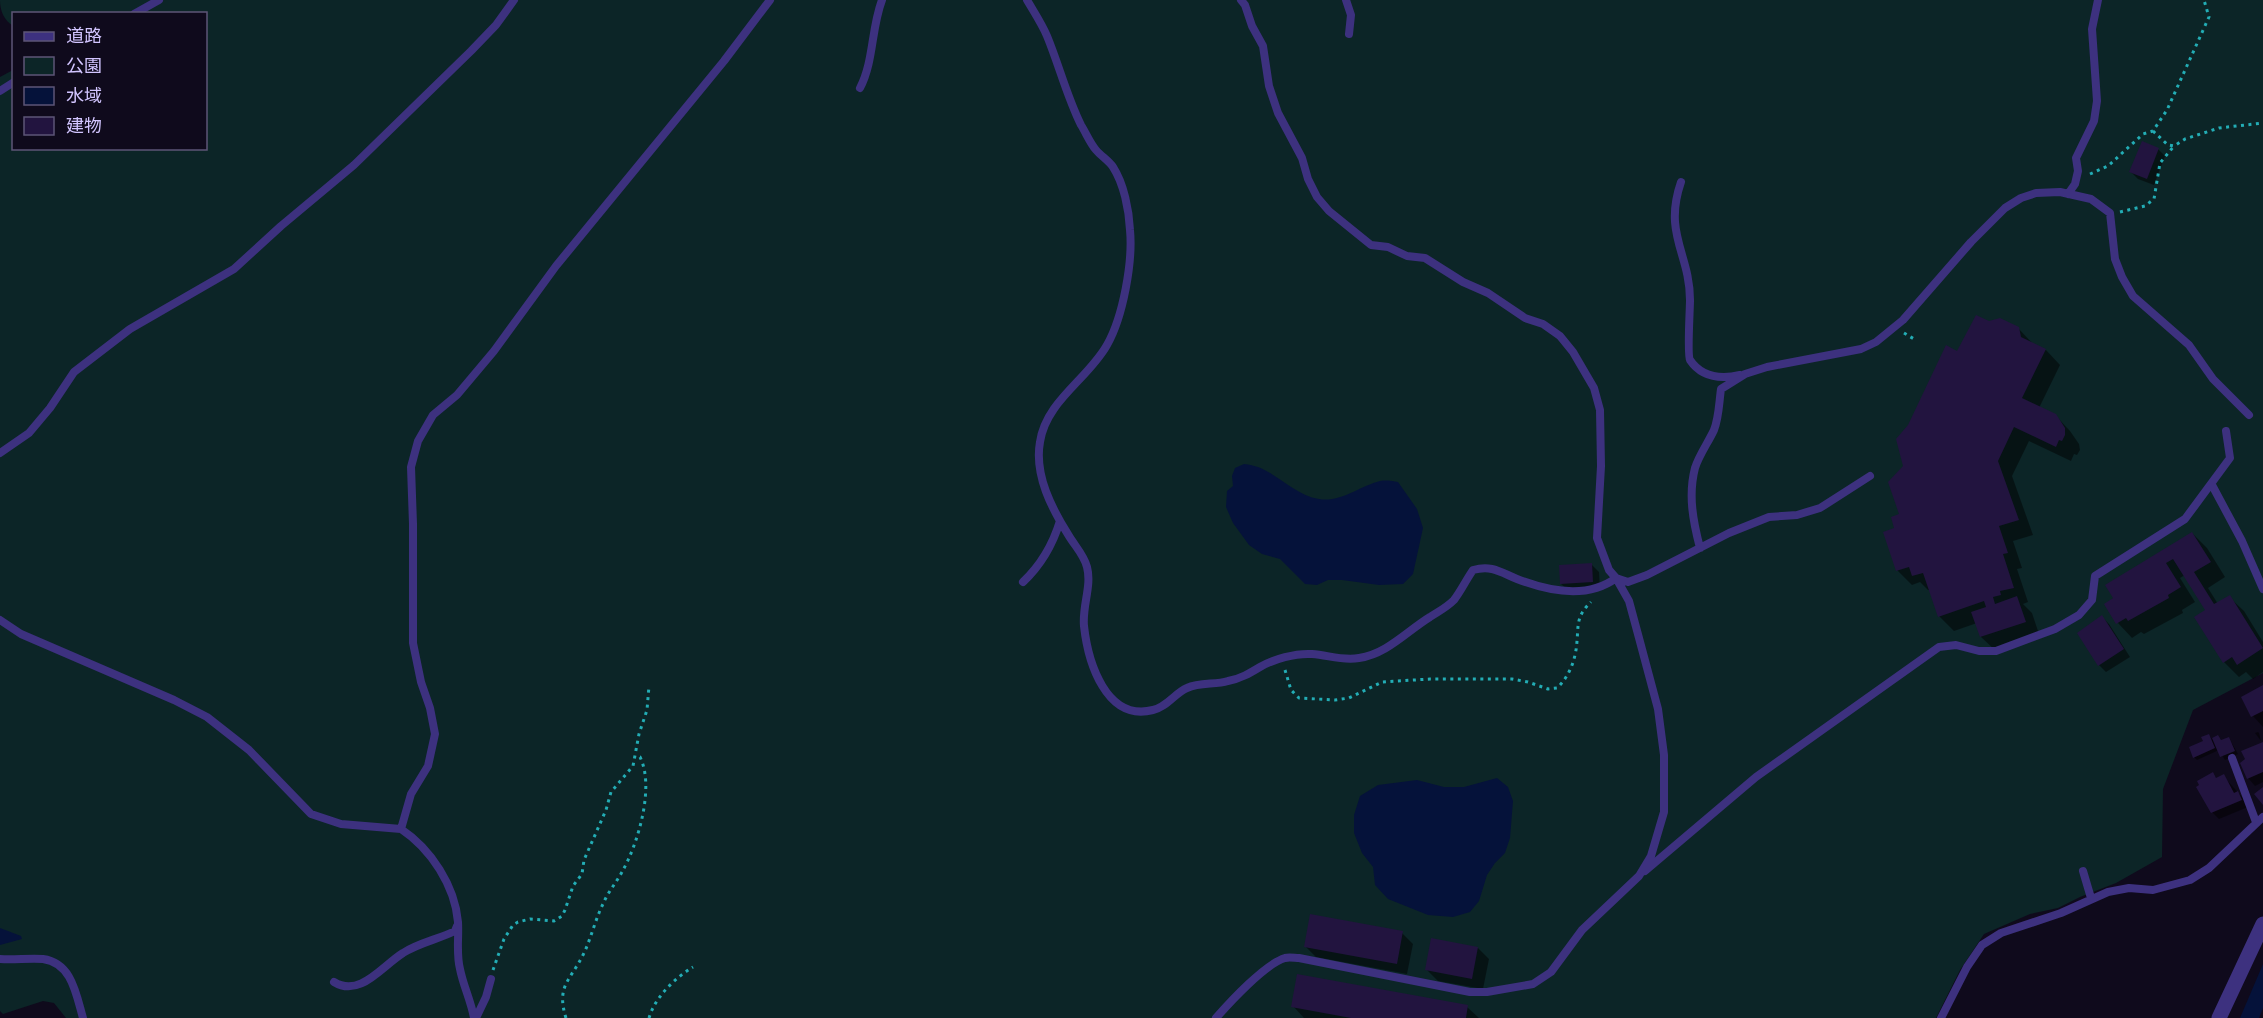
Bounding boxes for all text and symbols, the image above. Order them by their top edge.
legend [12,12,207,150]
text: 道路 [66,23,102,48]
text: 公園 [66,53,102,78]
text: 水域 [66,83,102,108]
text: 建物 [66,113,102,138]

